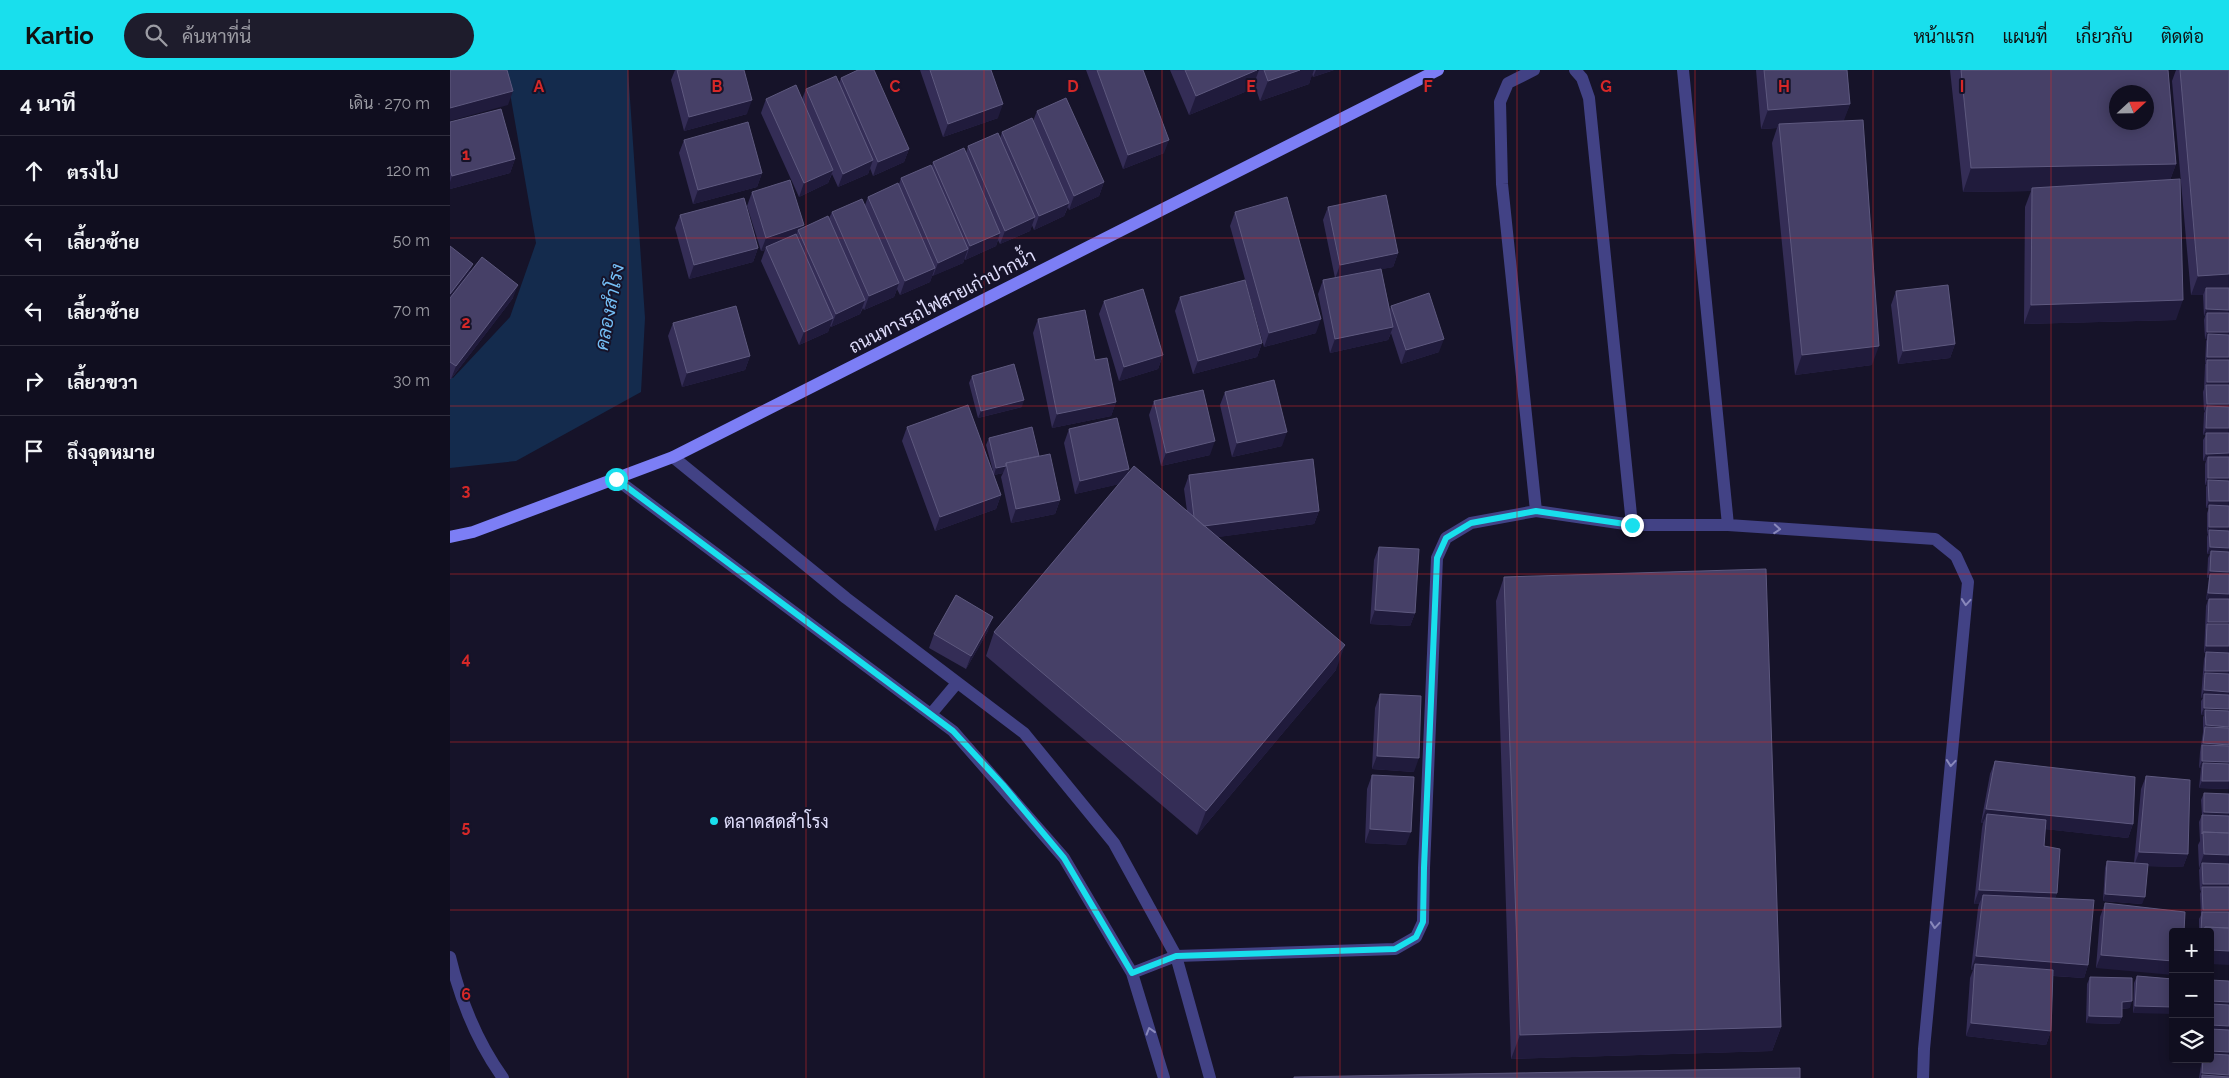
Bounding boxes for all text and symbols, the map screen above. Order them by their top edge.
search box [124,13,474,58]
text: Kartio [25,21,94,50]
icon: search [142,21,170,49]
text: ค้นหาที่นี่ [182,25,251,47]
text: หน้าแรก [1913,26,1975,47]
text: แผนที่ [2003,26,2047,47]
text: เกี่ยวกับ [2075,26,2133,47]
text: ติดต่อ [2161,26,2204,47]
text: A [534,77,545,96]
text: B [712,77,723,96]
text: C [890,77,901,96]
text: D [1067,77,1079,96]
text: E [1246,77,1256,96]
text: F [1423,77,1433,96]
text: G [1600,77,1612,96]
text: H [1778,77,1790,96]
text: I [1960,77,1964,96]
north arrow [2109,85,2154,130]
text: 4 นาที [20,91,76,116]
text: เดิน · 270 m [349,94,430,113]
text: 1 [462,145,470,164]
icon: ahead [20,157,48,185]
text: ตรงไป [67,161,119,183]
text: 120 m [386,161,430,180]
icon: left [20,227,48,255]
text: เลี้ยวซ้าย [67,231,139,253]
text: 50 m [393,231,430,250]
street label: ถนนทางรถไฟสายเก่าปากน้ำ [843,240,1039,357]
water label: คลองสำโรง [589,261,628,352]
icon: left [20,297,48,325]
text: เลี้ยวซ้าย [67,301,139,323]
text: 70 m [393,301,430,320]
text: 2 [461,313,471,332]
icon: right [20,367,48,395]
text: เลี้ยวขวา [67,371,138,393]
text: 30 m [393,371,430,390]
icon: arrive [20,437,48,465]
text: ถึงจุดหมาย [67,441,155,463]
route start [605,468,628,491]
text: 3 [462,481,471,500]
route end [1621,514,1644,537]
one-way arrow [1773,523,1781,534]
one-way arrow [1961,598,1972,606]
text: 4 [461,649,471,668]
one-way arrow [1946,760,1957,768]
place label: ตลาดสดสำโรง [724,809,829,832]
marker: ตลาดสดสำโรง [708,815,720,827]
text: 5 [462,817,471,836]
one-way arrow [1930,921,1941,929]
map controls [2169,928,2214,1063]
button: + [2169,928,2214,973]
button: − [2169,973,2214,1018]
text: 6 [461,985,471,1004]
button: layers [2169,1018,2214,1063]
one-way arrow [1146,1028,1156,1036]

